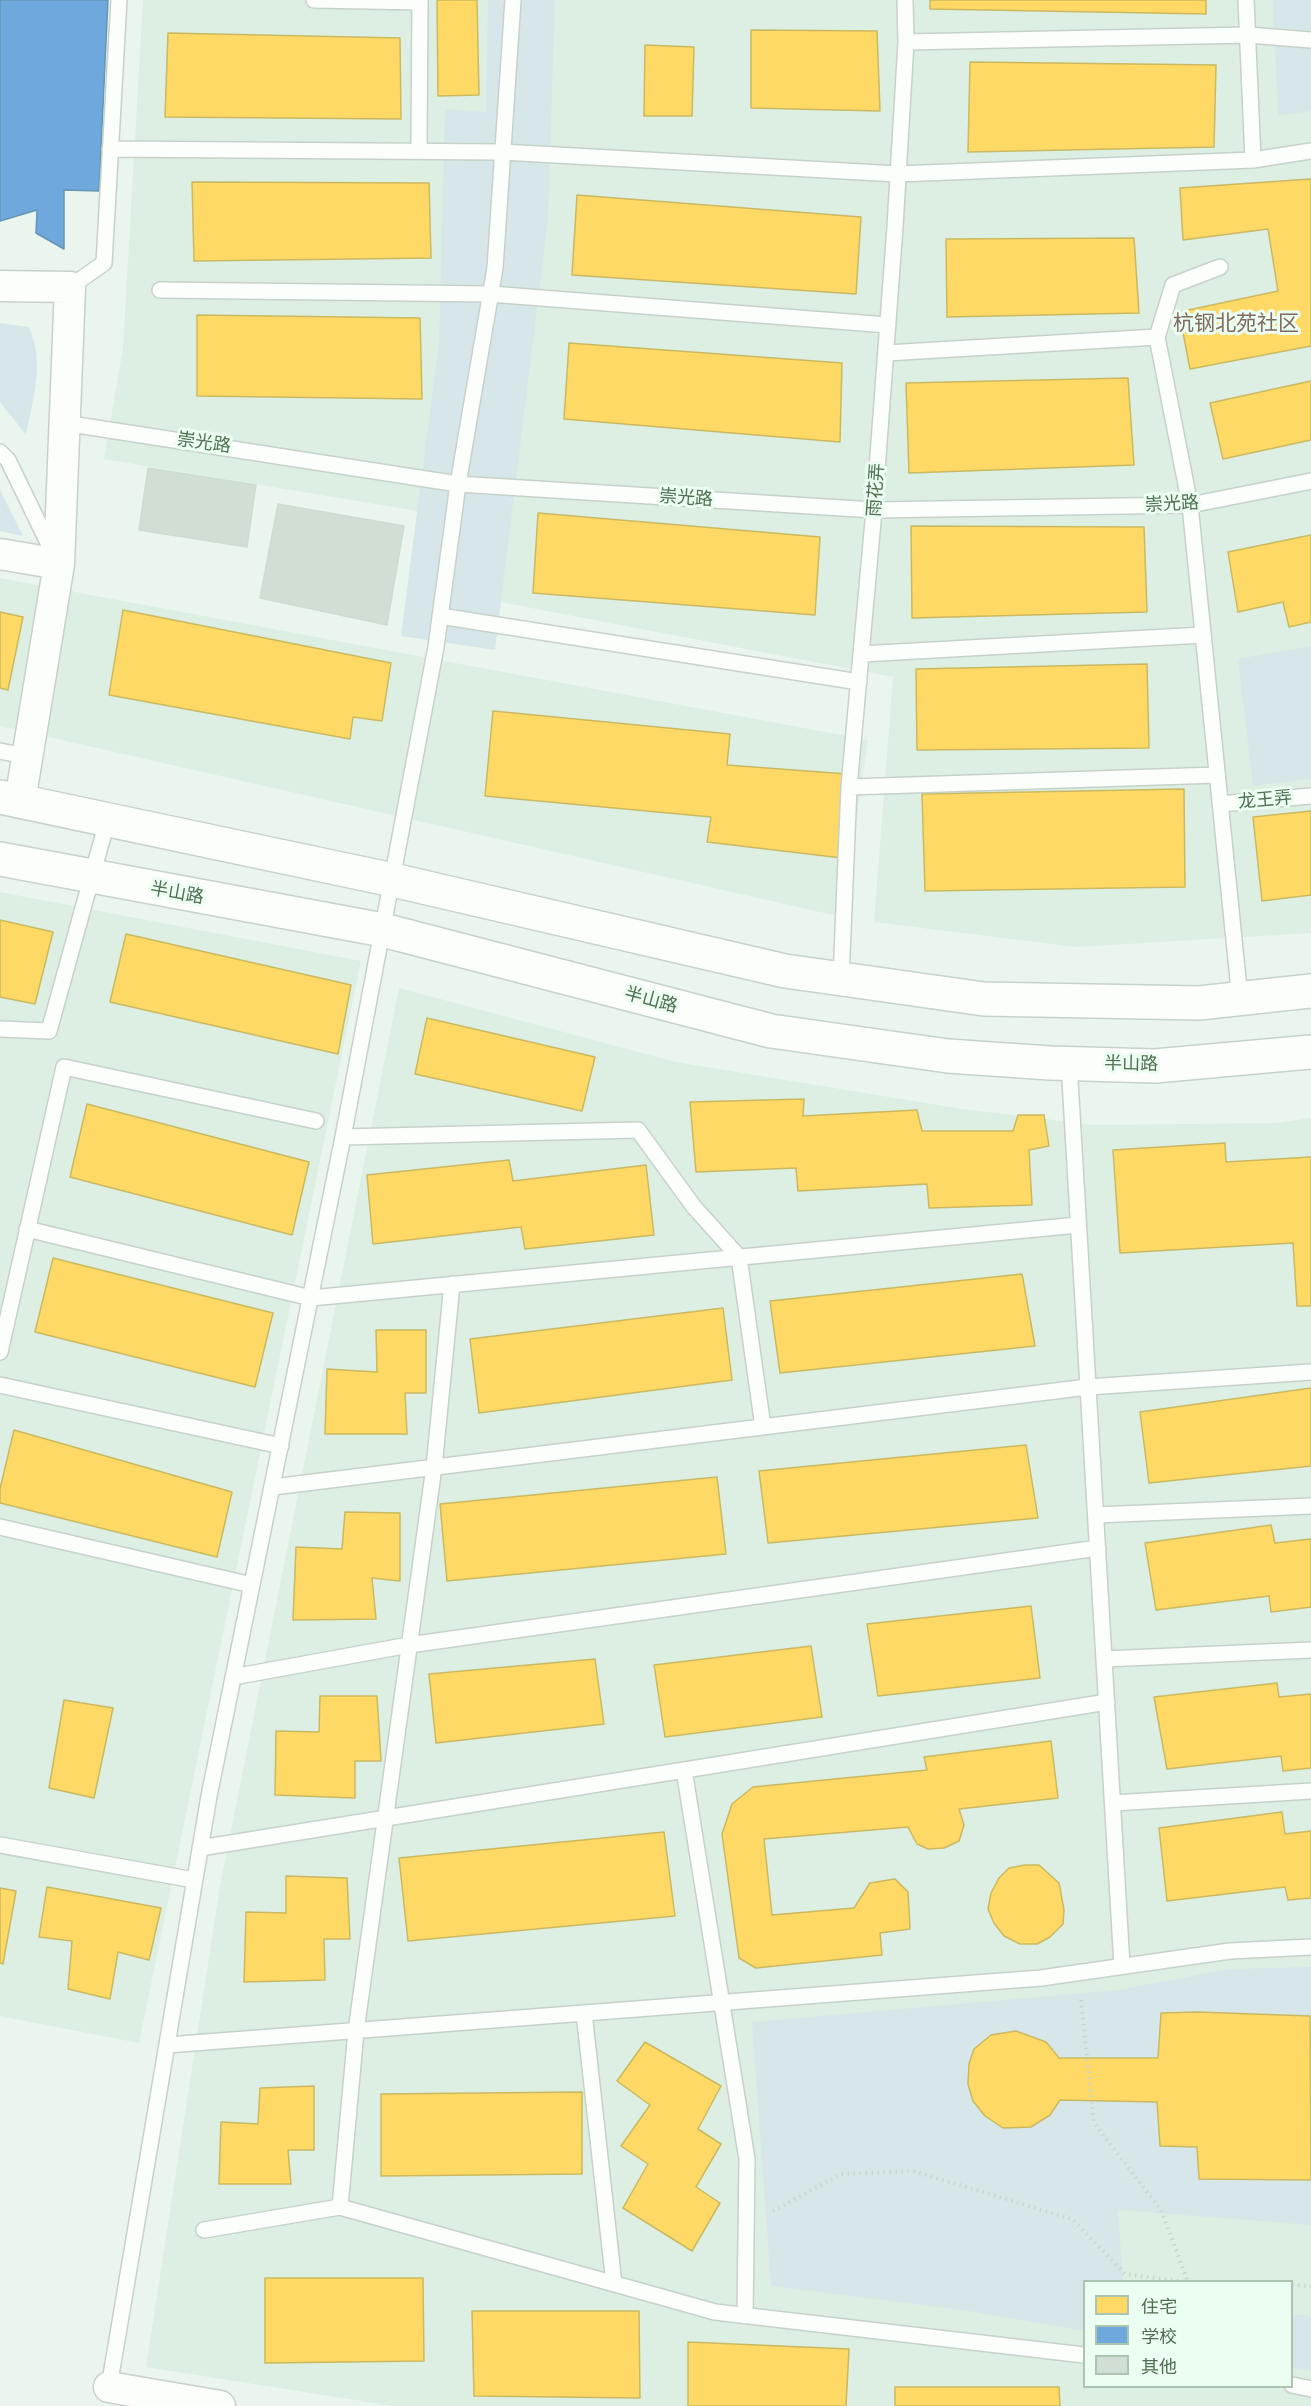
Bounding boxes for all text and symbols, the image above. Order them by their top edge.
district label: 杭钢北苑社区 [1173,311,1299,337]
street label: 崇光路 [176,429,232,457]
street label: 雨花弄 [863,462,889,518]
street label: 崇光路 [658,485,714,511]
street label: 崇光路 [1144,492,1200,516]
street label: 龙王弄 [1237,787,1293,813]
street label: 半山路 [149,878,205,908]
street label: 半山路 [622,983,680,1017]
street label: 半山路 [1104,1053,1158,1075]
legend [1083,2280,1293,2388]
text: 住宅 [1141,2295,1177,2318]
text: 学校 [1141,2325,1177,2348]
text: 其他 [1141,2355,1177,2378]

